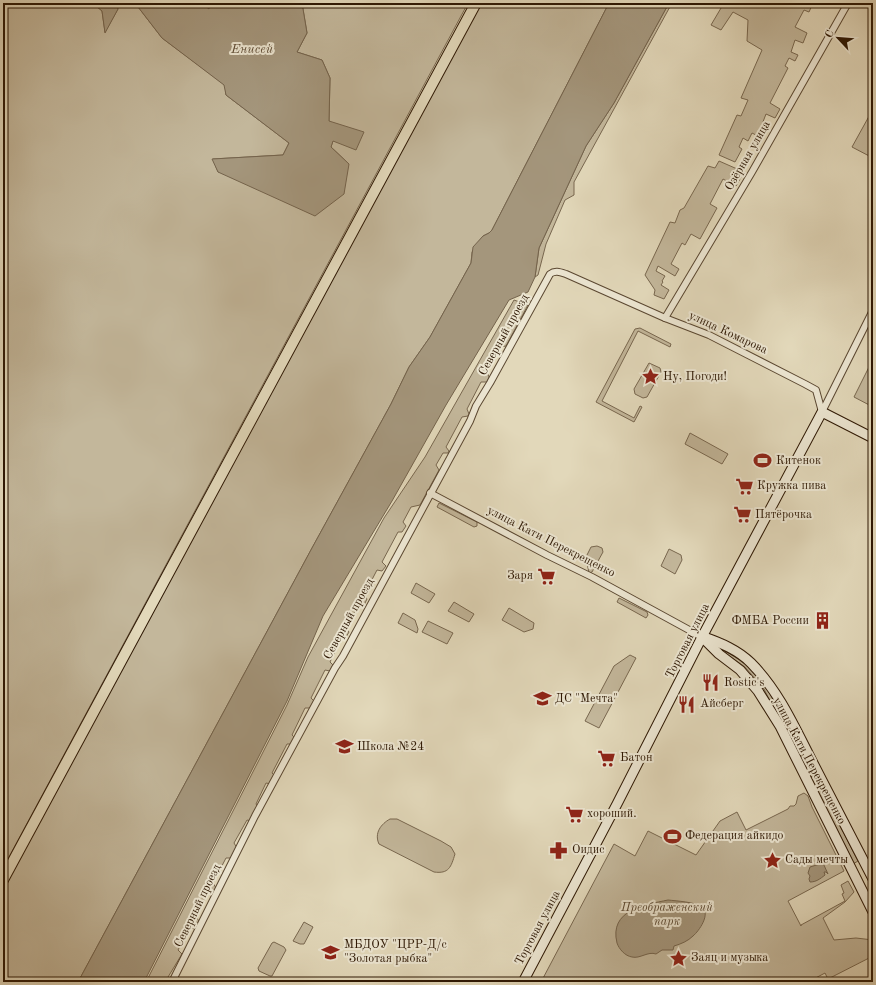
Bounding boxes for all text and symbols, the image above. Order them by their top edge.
north arrow [818,18,858,58]
text: С [824,29,837,40]
water label: Енисей [230,43,274,56]
street label: Озёрная улица [723,119,773,193]
street label: Северный проезд [477,292,531,378]
street label: улица Комарова [687,310,769,357]
place icon: Ну, Погоди! [640,367,660,387]
place label: Ну, Погоди! [663,371,727,383]
sports icon: Китенок [753,451,773,471]
place label: Китенок [776,455,821,467]
supermarket icon: Кружка пива [734,476,754,496]
place label: Кружка пива [757,480,826,492]
street label: улица Кати Перекрещенко [485,504,617,580]
supermarket icon: Пятёрочка [732,505,752,525]
place label: Пятёрочка [755,509,812,521]
supermarket icon: Заря [536,566,556,586]
place label: Заря [507,570,533,582]
street label: Северный проезд [322,576,376,662]
street label: Торговая улица [664,601,712,680]
building icon: ФМБА России [812,611,832,631]
place label: ФМБА России [732,615,809,627]
restaurant icon: Rostic's [701,673,721,693]
place label: Rostic's [724,677,765,689]
school or university icon: ДС "Мечта" [532,689,552,709]
place label: ДС "Мечта" [555,693,618,705]
restaurant icon: Айсберг [677,694,697,714]
street label: улица Кати Перекрещенко [770,696,848,826]
place label: Айсберг [700,698,744,710]
school or university icon: Школа №24 [334,737,354,757]
place label: Школа №24 [357,741,424,753]
supermarket icon: Батон [597,748,617,768]
place label: Батон [620,752,653,764]
supermarket icon: хороший. [564,804,584,824]
place label: хороший. [587,808,637,820]
sports icon: Федерация айкидо [662,826,682,846]
place label: Федерация айкидо [685,830,784,842]
pharmacy icon: Оидис [549,840,569,860]
place label: Оидис [572,844,604,856]
place icon: Сады мечты [762,850,782,870]
place label: Сады мечты [785,854,848,866]
street label: Северный проезд [173,862,223,949]
street label: Торговая улица [513,889,563,967]
park label: Преображенский парк [620,901,713,928]
place label: МБДОУ "ЦРР-Д/с "Золотая рыбка" [344,939,447,965]
school or university icon: МБДОУ "ЦРР-Д/с "Золотая рыбка" [321,942,341,962]
place icon: Заяц и музыка [668,948,688,968]
place label: Заяц и музыка [691,952,768,964]

